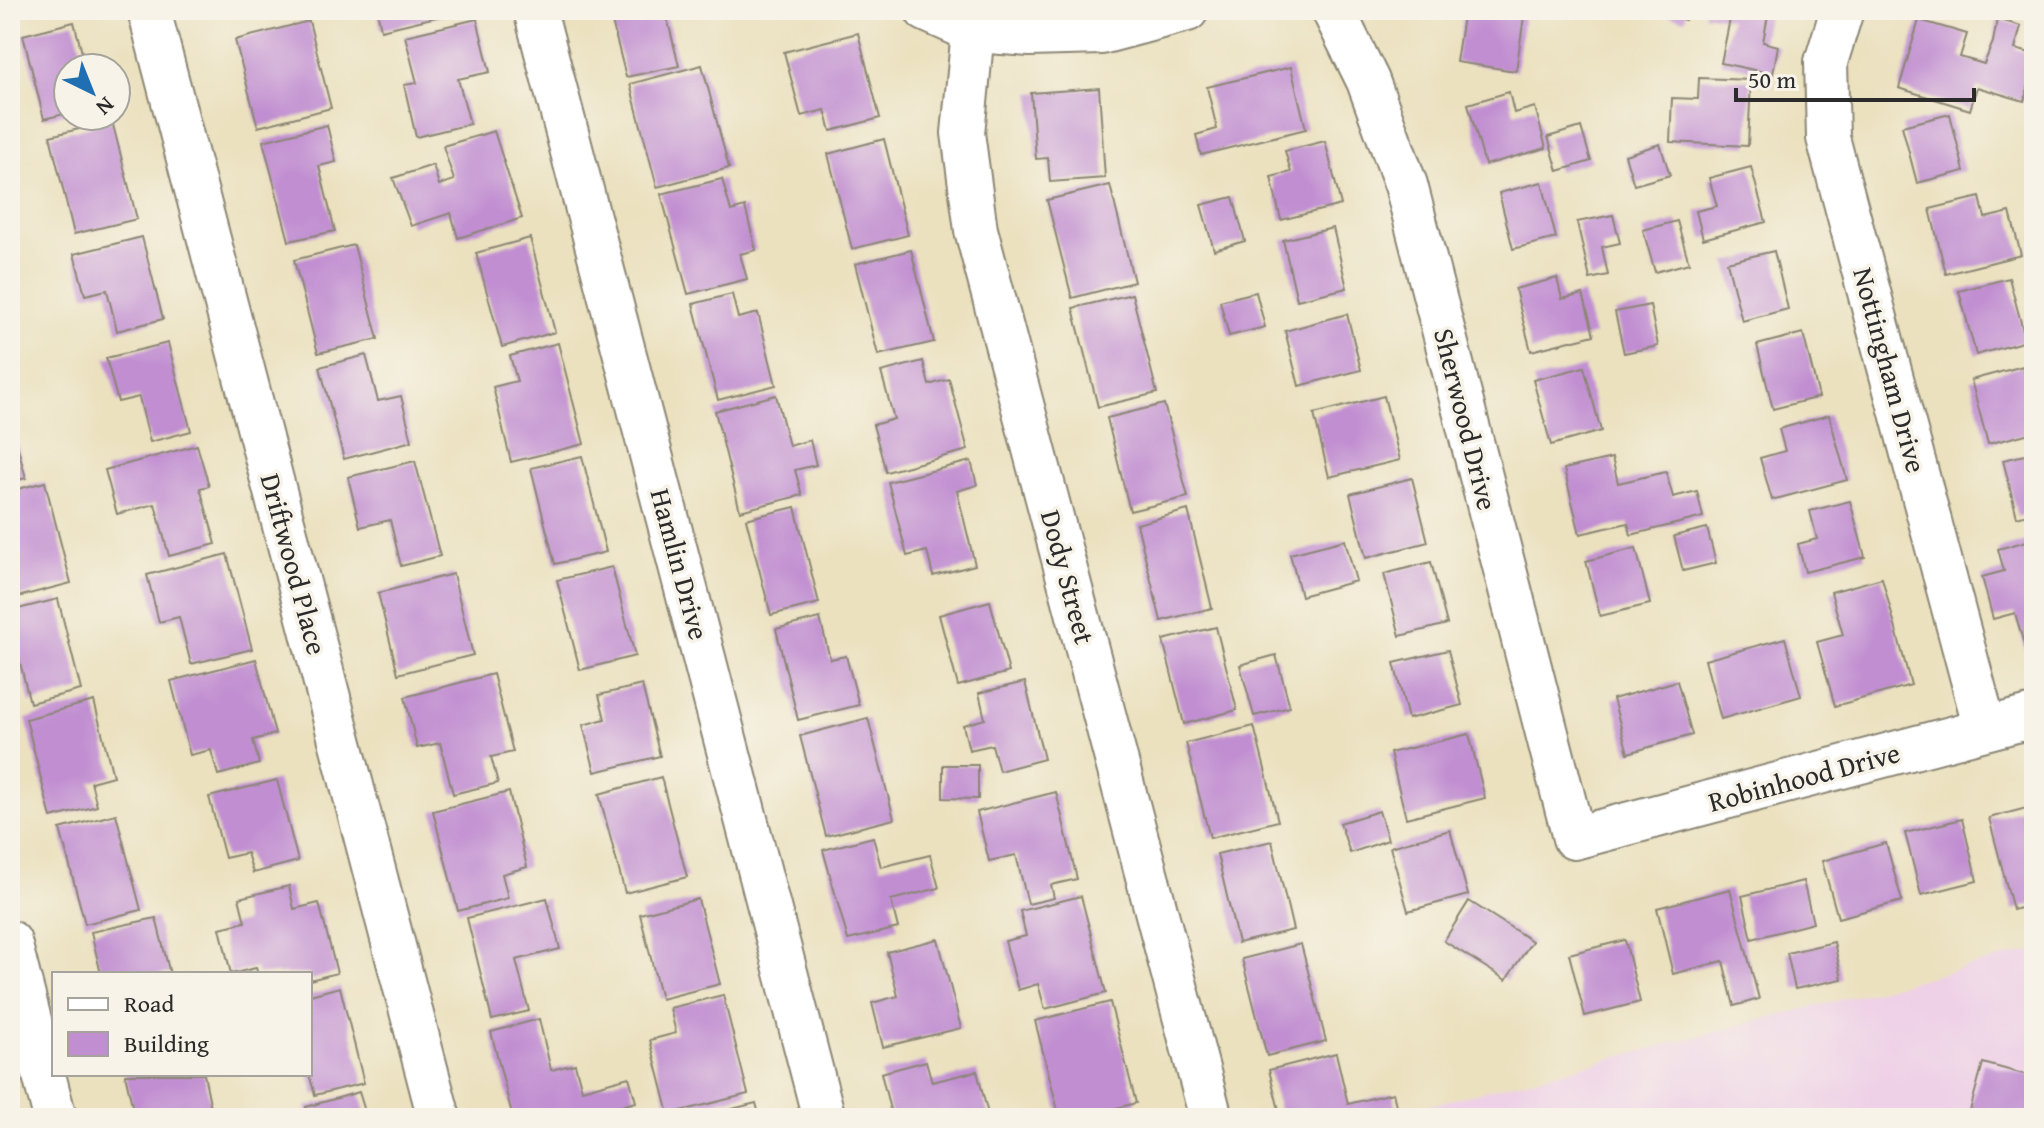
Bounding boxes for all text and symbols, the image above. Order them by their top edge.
north arrow [52,52,132,132]
scale bar [1736,52,1974,102]
text: 50 m [1748,62,1796,97]
text: N [89,90,122,124]
street label: Nottingham Drive [1843,263,1938,477]
street label: Sherwood Drive [1424,324,1509,514]
street label: Driftwood Place [251,469,338,659]
street label: Hamlin Drive [641,484,720,644]
street label: Dody Street [1031,505,1106,649]
street label: Robinhood Drive [1704,731,1904,822]
legend [52,972,312,1076]
text: Road [124,986,174,1021]
text: Building [124,1026,209,1061]

